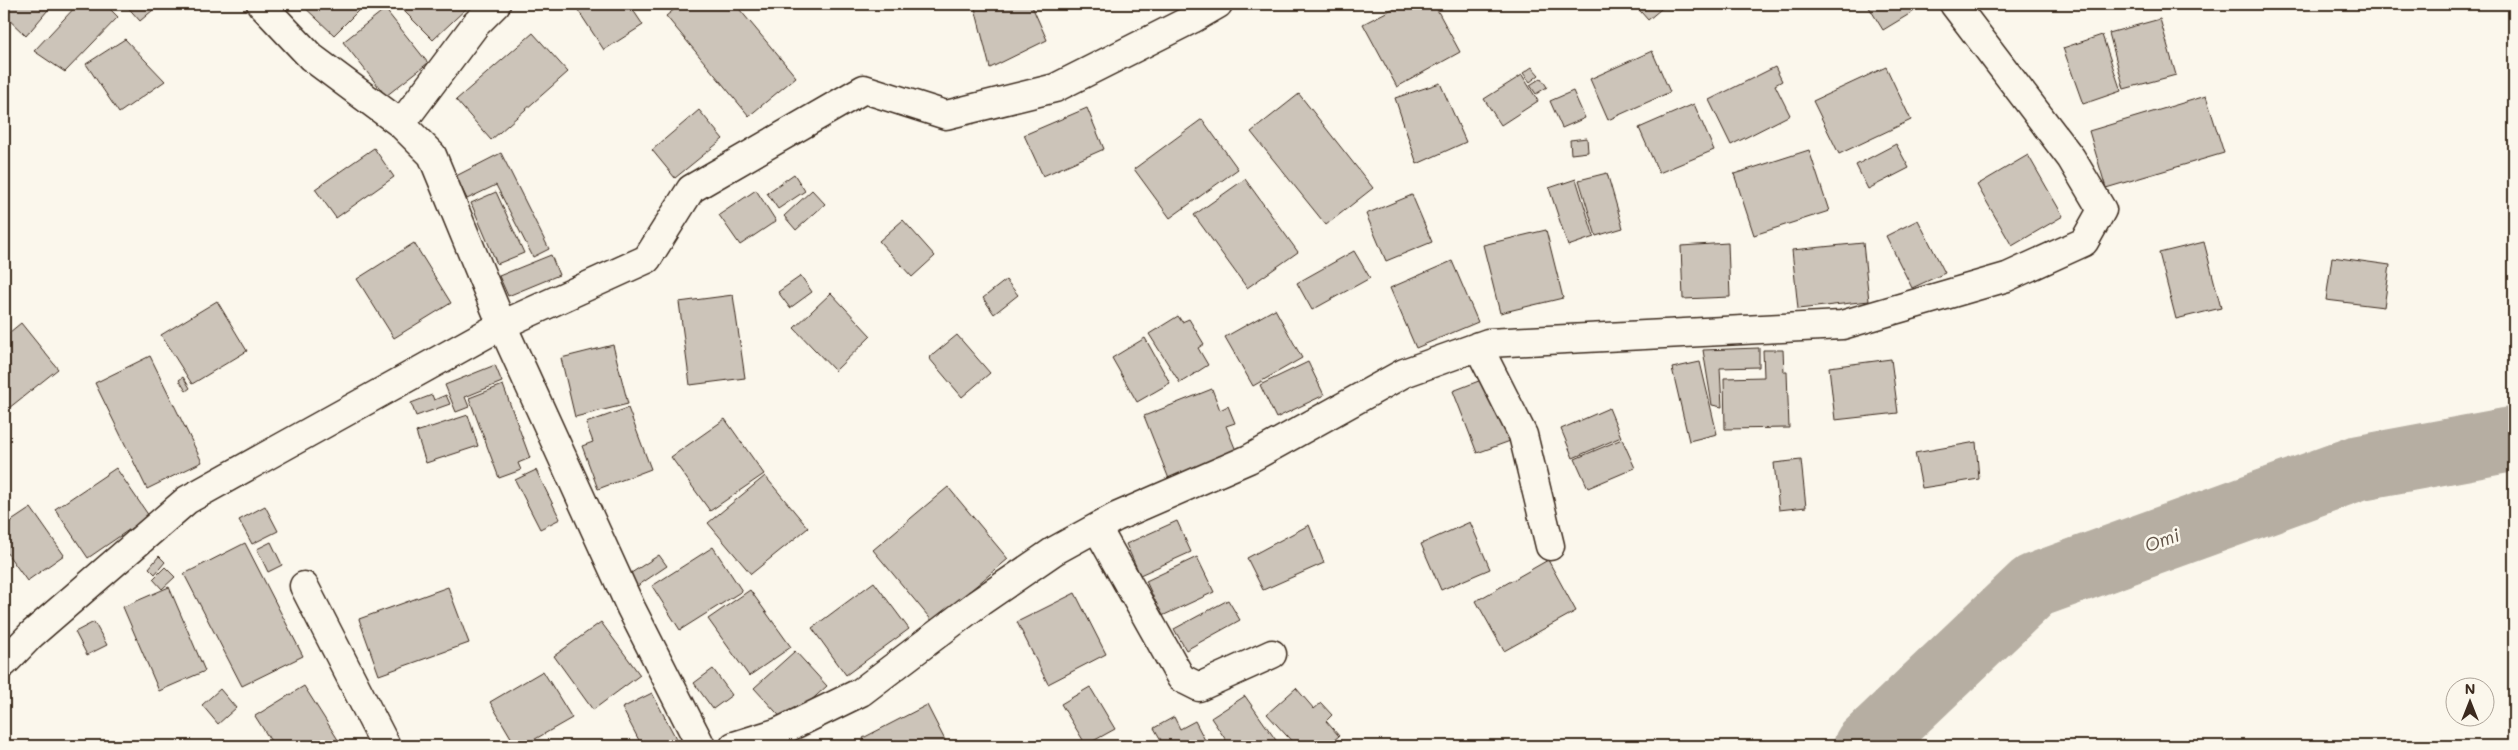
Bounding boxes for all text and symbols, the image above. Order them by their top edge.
water label: Omi [2141,522,2183,557]
north arrow [2446,678,2496,728]
text: N [2465,679,2475,698]

